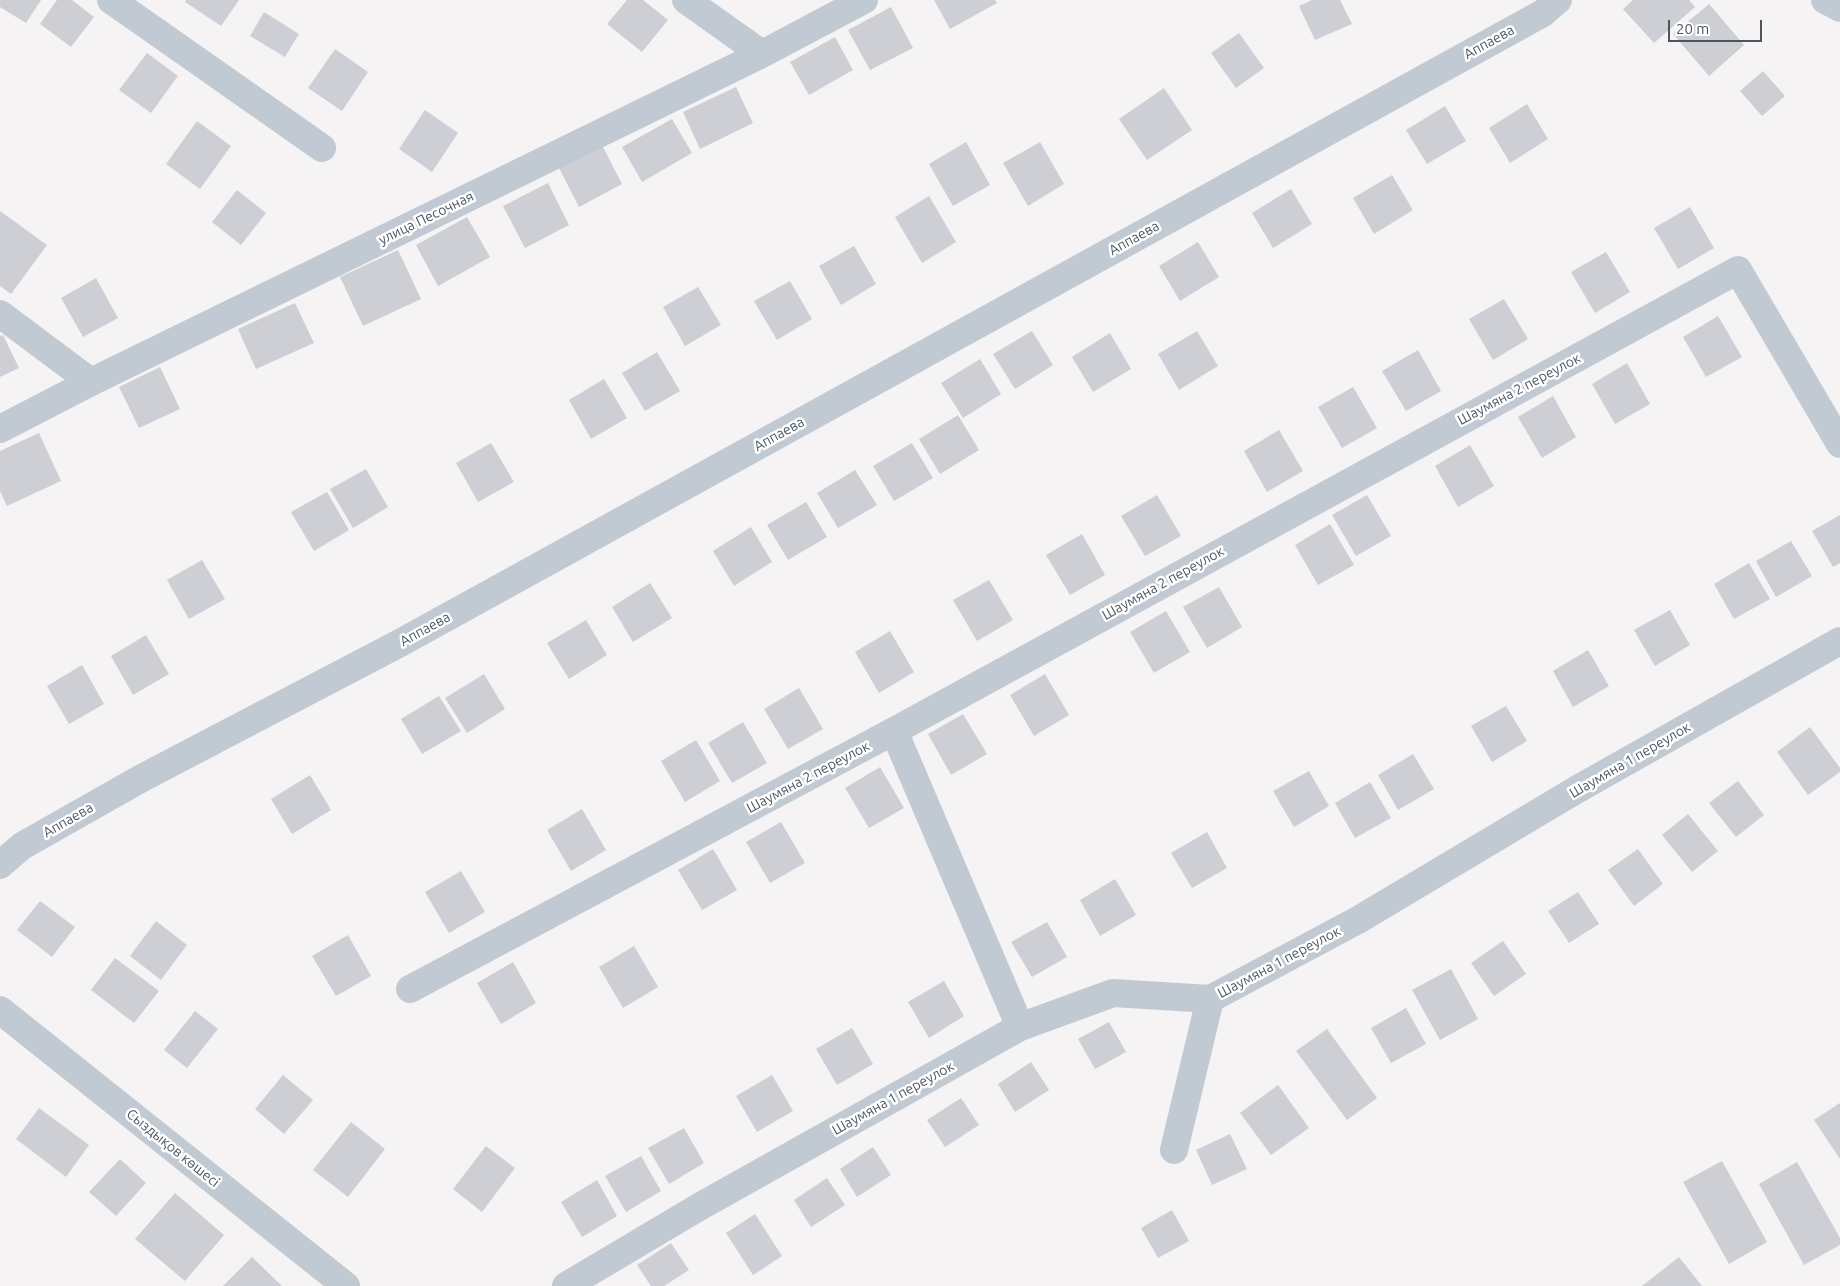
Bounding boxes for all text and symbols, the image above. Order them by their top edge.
scale bar [1670,10,1764,42]
text: 20 m [1676,20,1709,37]
street label: Аппаева [1461,21,1517,63]
street label: улица Песочная [376,188,476,248]
street label: Аппаева [1106,217,1162,259]
street label: Шаумяна 2 переулок [1455,349,1583,429]
street label: Аппаева [751,413,807,455]
street label: Шаумяна 2 переулок [1099,543,1227,623]
street label: Аппаева [397,608,453,650]
street label: Шаумяна 1 переулок [1567,719,1693,801]
street label: Шаумяна 2 переулок [744,737,872,817]
street label: Аппаева [40,799,96,841]
street label: Шаумяна 1 переулок [1215,922,1343,1002]
street label: Шаумяна 1 переулок [829,1058,957,1138]
street label: Сыздықов көшесі [123,1105,223,1191]

